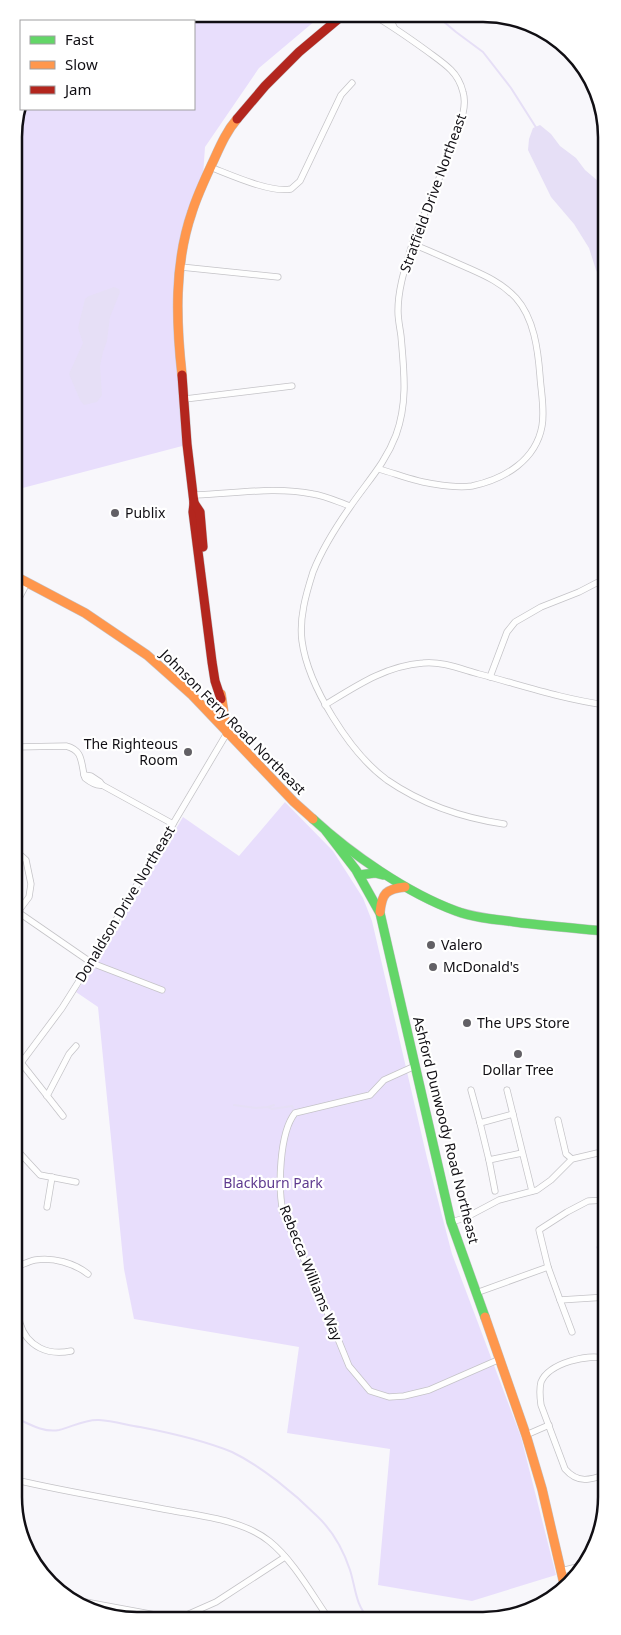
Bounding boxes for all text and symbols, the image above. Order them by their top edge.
legend [20,20,195,110]
text: Fast [65,29,94,49]
text: Slow [65,54,98,74]
text: Jam [63,79,92,99]
street label: Stratfield Drive Northeast [395,111,470,275]
place label: Publix [125,503,166,522]
marker: Publix [109,507,121,519]
street label: Johnson Ferry Road Northeast [155,644,310,798]
place label: The Righteous Room [84,734,178,769]
marker: The Righteous Room [182,746,194,758]
street label: Donaldson Drive Northeast [70,822,179,985]
place label: Valero [441,935,482,954]
marker: Valero [425,939,437,951]
place label: McDonald's [443,957,520,976]
marker: McDonald's [427,961,439,973]
place label: The UPS Store [477,1013,570,1032]
street label: Ashford Dunwoody Road Northeast [409,1014,484,1246]
marker: The UPS Store [461,1017,473,1029]
marker: Dollar Tree [512,1048,524,1060]
place label: Dollar Tree [482,1060,554,1079]
park label: Blackburn Park [223,1173,323,1192]
street label: Rebecca Williams Way [276,1202,348,1344]

